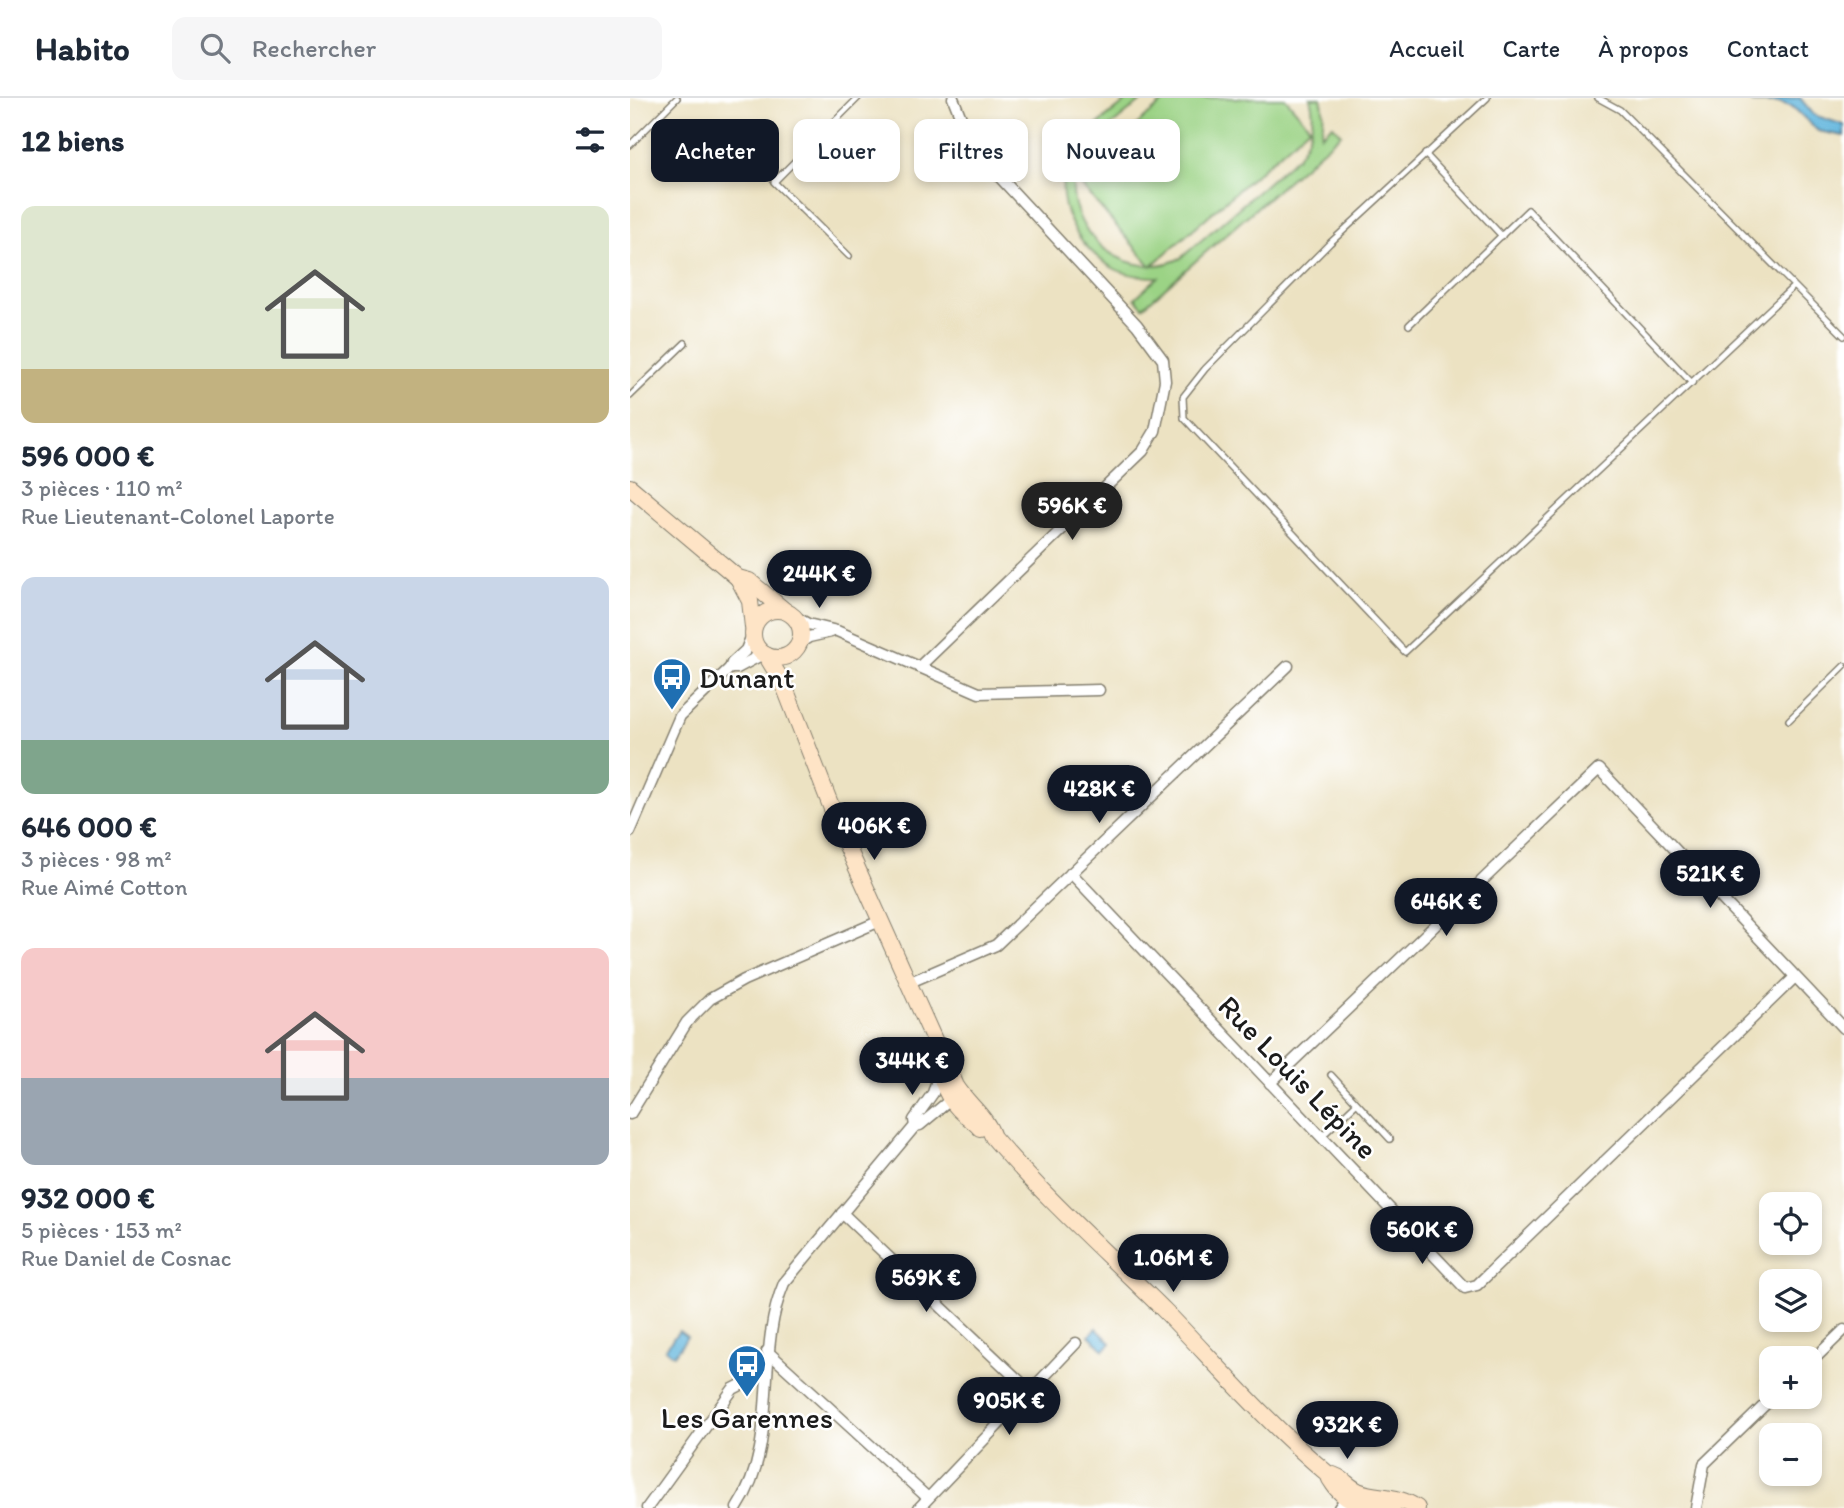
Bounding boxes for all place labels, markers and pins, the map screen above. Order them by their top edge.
pin: 596K € [1015,482,1129,542]
pin: 244K € [762,550,876,610]
bus stop icon: Dunant [651,656,693,711]
place label: Dunant [699,659,794,696]
pin: 428K € [1042,766,1156,825]
pin: 406K € [817,802,931,862]
pin: 521K € [1653,850,1767,910]
pin: 646K € [1389,878,1503,938]
pin: 344K € [855,1038,969,1097]
pin: 560K € [1365,1206,1479,1266]
pin: 1.06M € [1108,1234,1238,1294]
pin: 569K € [869,1254,983,1314]
bus stop icon: Les Garennes [726,1343,768,1398]
pin: 905K € [952,1378,1066,1437]
place label: Les Garennes [661,1399,833,1436]
pin: 932K € [1290,1402,1404,1461]

